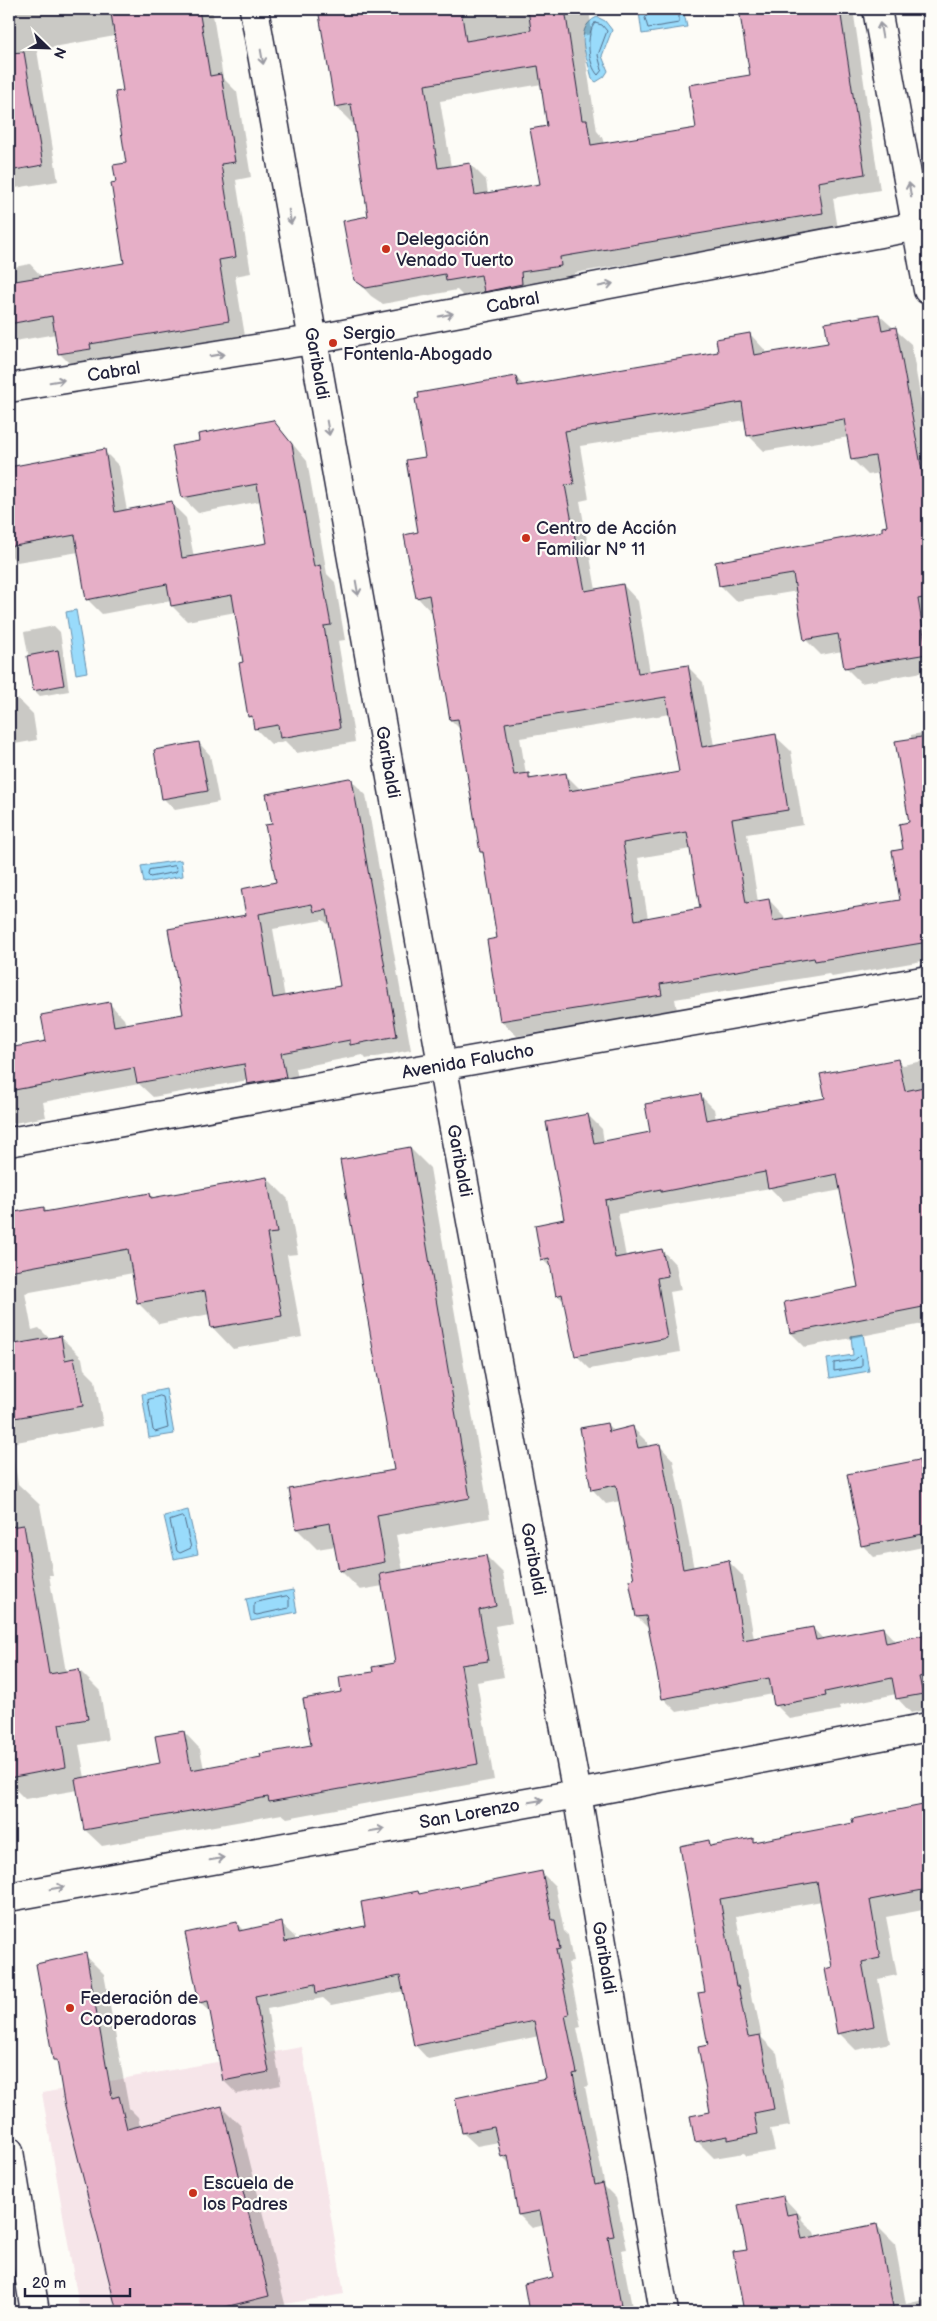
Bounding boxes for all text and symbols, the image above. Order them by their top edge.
north arrow [22,22,72,72]
one-way arrow [876,23,885,39]
text: N [50,45,69,61]
one-way arrow [258,48,268,64]
one-way arrow [905,183,915,199]
one-way arrow [286,208,296,224]
place label: Delegación Venado Tuerto [396,229,514,271]
marker: Delegación Venado Tuerto [380,243,392,255]
one-way arrow [598,279,614,289]
street label: Cabral [484,287,541,317]
one-way arrow [438,309,454,319]
place label: Sergio Fontenla-Abogado [343,323,492,365]
street label: Garibaldi [300,326,334,401]
marker: Sergio Fontenla-Abogado [327,337,339,349]
one-way arrow [209,350,225,360]
street label: Cabral [86,357,142,386]
one-way arrow [49,375,65,385]
one-way arrow [323,420,333,436]
place label: Centro de Acción Familiar Nº 11 [536,518,677,560]
marker: Centro de Acción Familiar Nº 11 [520,532,532,544]
one-way arrow [352,580,362,596]
street label: Garibaldi [371,724,405,800]
street label: Avenida Falucho [400,1039,536,1083]
street label: Garibaldi [443,1123,477,1199]
street label: Garibaldi [517,1521,551,1597]
street label: San Lorenzo [418,1794,521,1833]
one-way arrow [528,1796,544,1806]
one-way arrow [368,1825,384,1834]
one-way arrow [208,1854,224,1863]
one-way arrow [48,1882,64,1892]
street label: Garibaldi [588,1920,621,1996]
place label: Federación de Cooperadoras [80,1988,199,2030]
marker: Federación de Cooperadoras [64,2002,76,2014]
place label: Escuela de los Padres [203,2173,294,2215]
marker: Escuela de los Padres [187,2187,199,2199]
scale bar [25,2266,130,2298]
text: 20 m [32,2274,66,2293]

